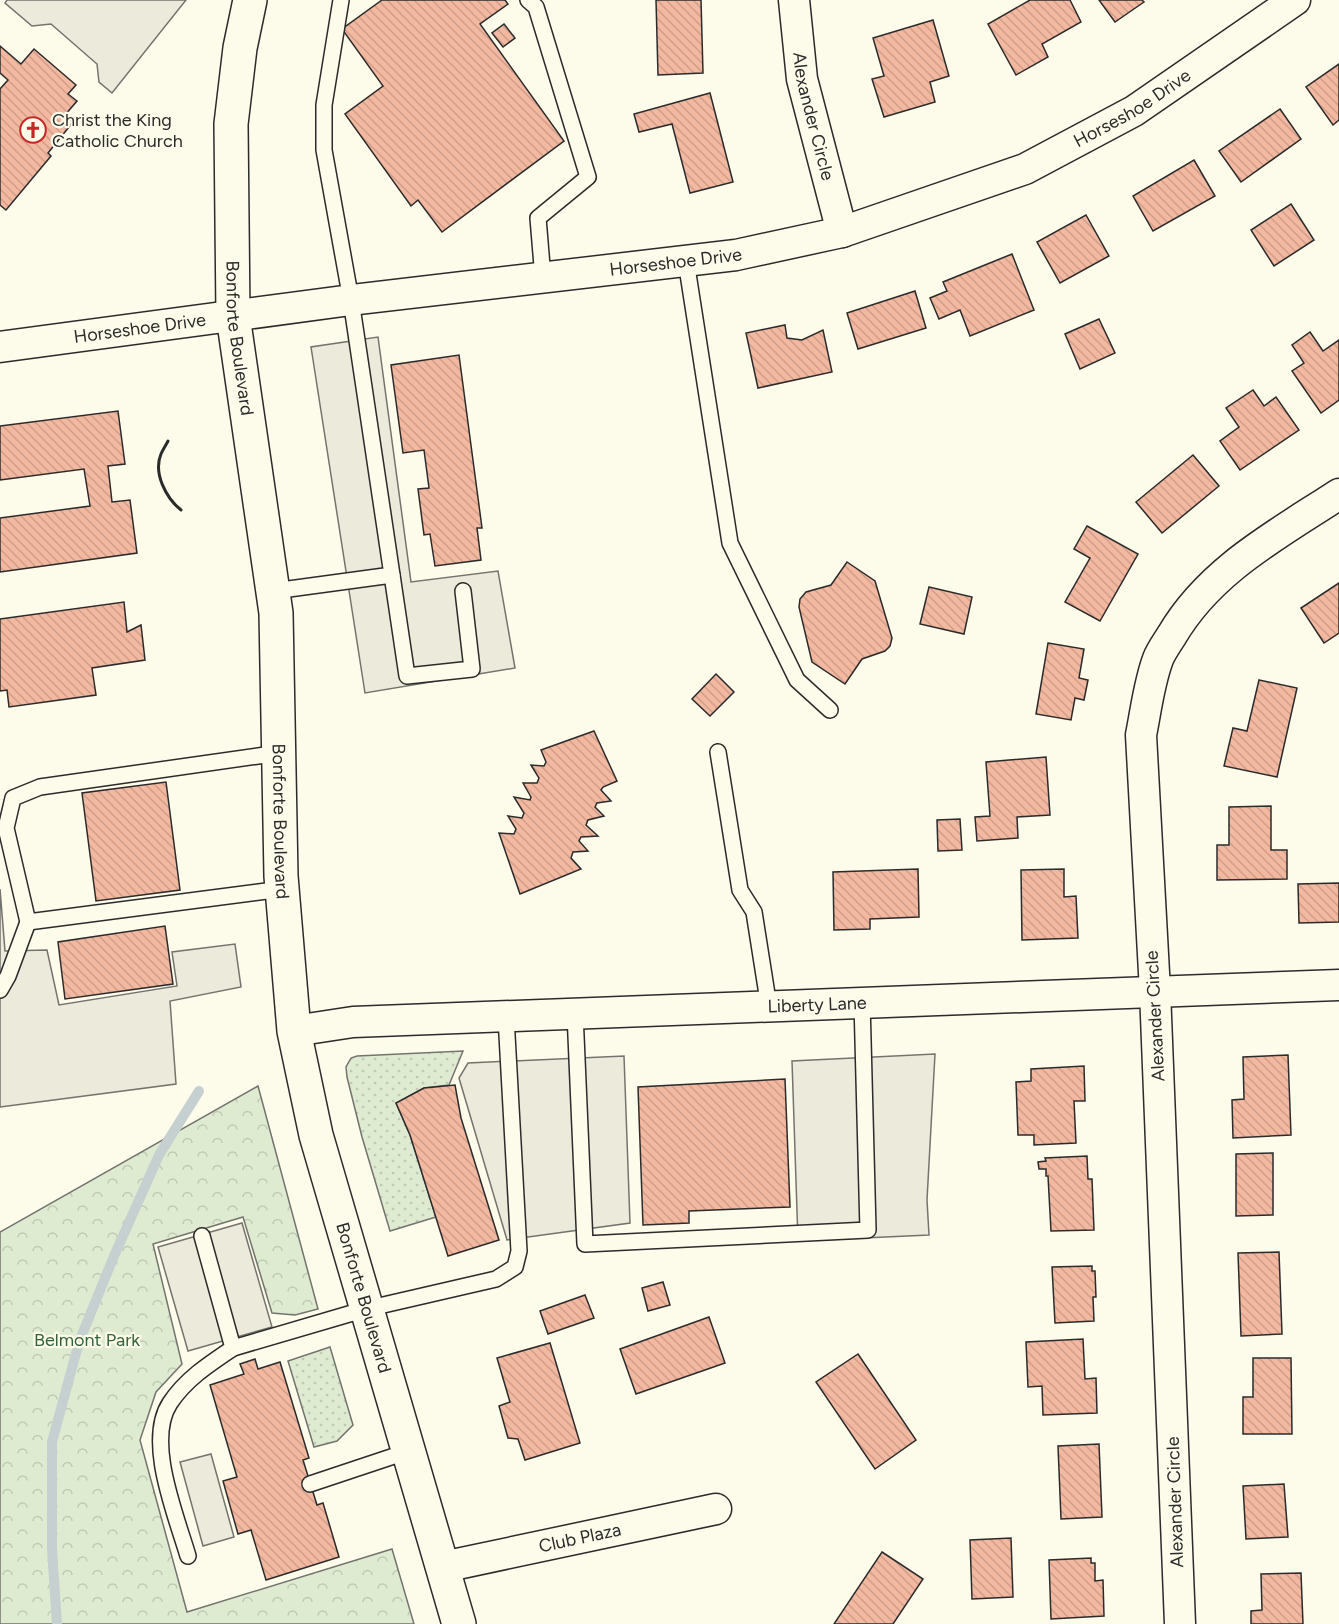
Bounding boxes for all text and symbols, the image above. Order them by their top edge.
street label: Alexander Circle [788,51,839,183]
street label: Horseshoe Drive [1070,64,1195,152]
place label: Christ the King Catholic Church [52,109,183,152]
church icon: Christ the King Catholic Church [18,115,48,145]
street label: Horseshoe Drive [608,243,744,281]
street label: Bonforte Boulevard [221,260,258,417]
street label: Horseshoe Drive [72,309,207,348]
street label: Bonforte Boulevard [267,743,294,900]
street label: Alexander Circle [1141,950,1169,1082]
street label: Liberty Lane [767,992,867,1017]
street label: Bonforte Boulevard [331,1220,396,1375]
park label: Belmont Park [34,1329,140,1351]
street label: Alexander Circle [1162,1436,1188,1568]
street label: Club Plaza [537,1518,623,1557]

